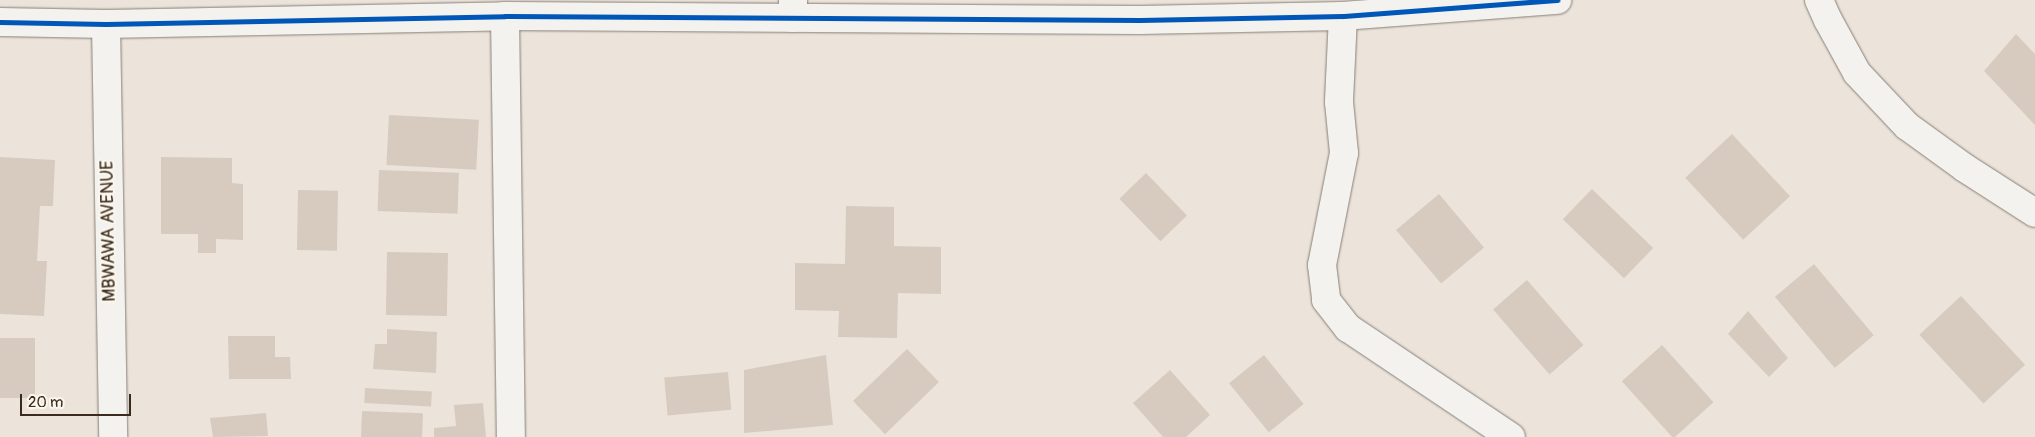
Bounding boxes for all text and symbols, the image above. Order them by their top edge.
street label: MBWAWA AVENUE [97,160,121,302]
scale bar [22,384,134,416]
text: 20 m [28,393,63,412]

